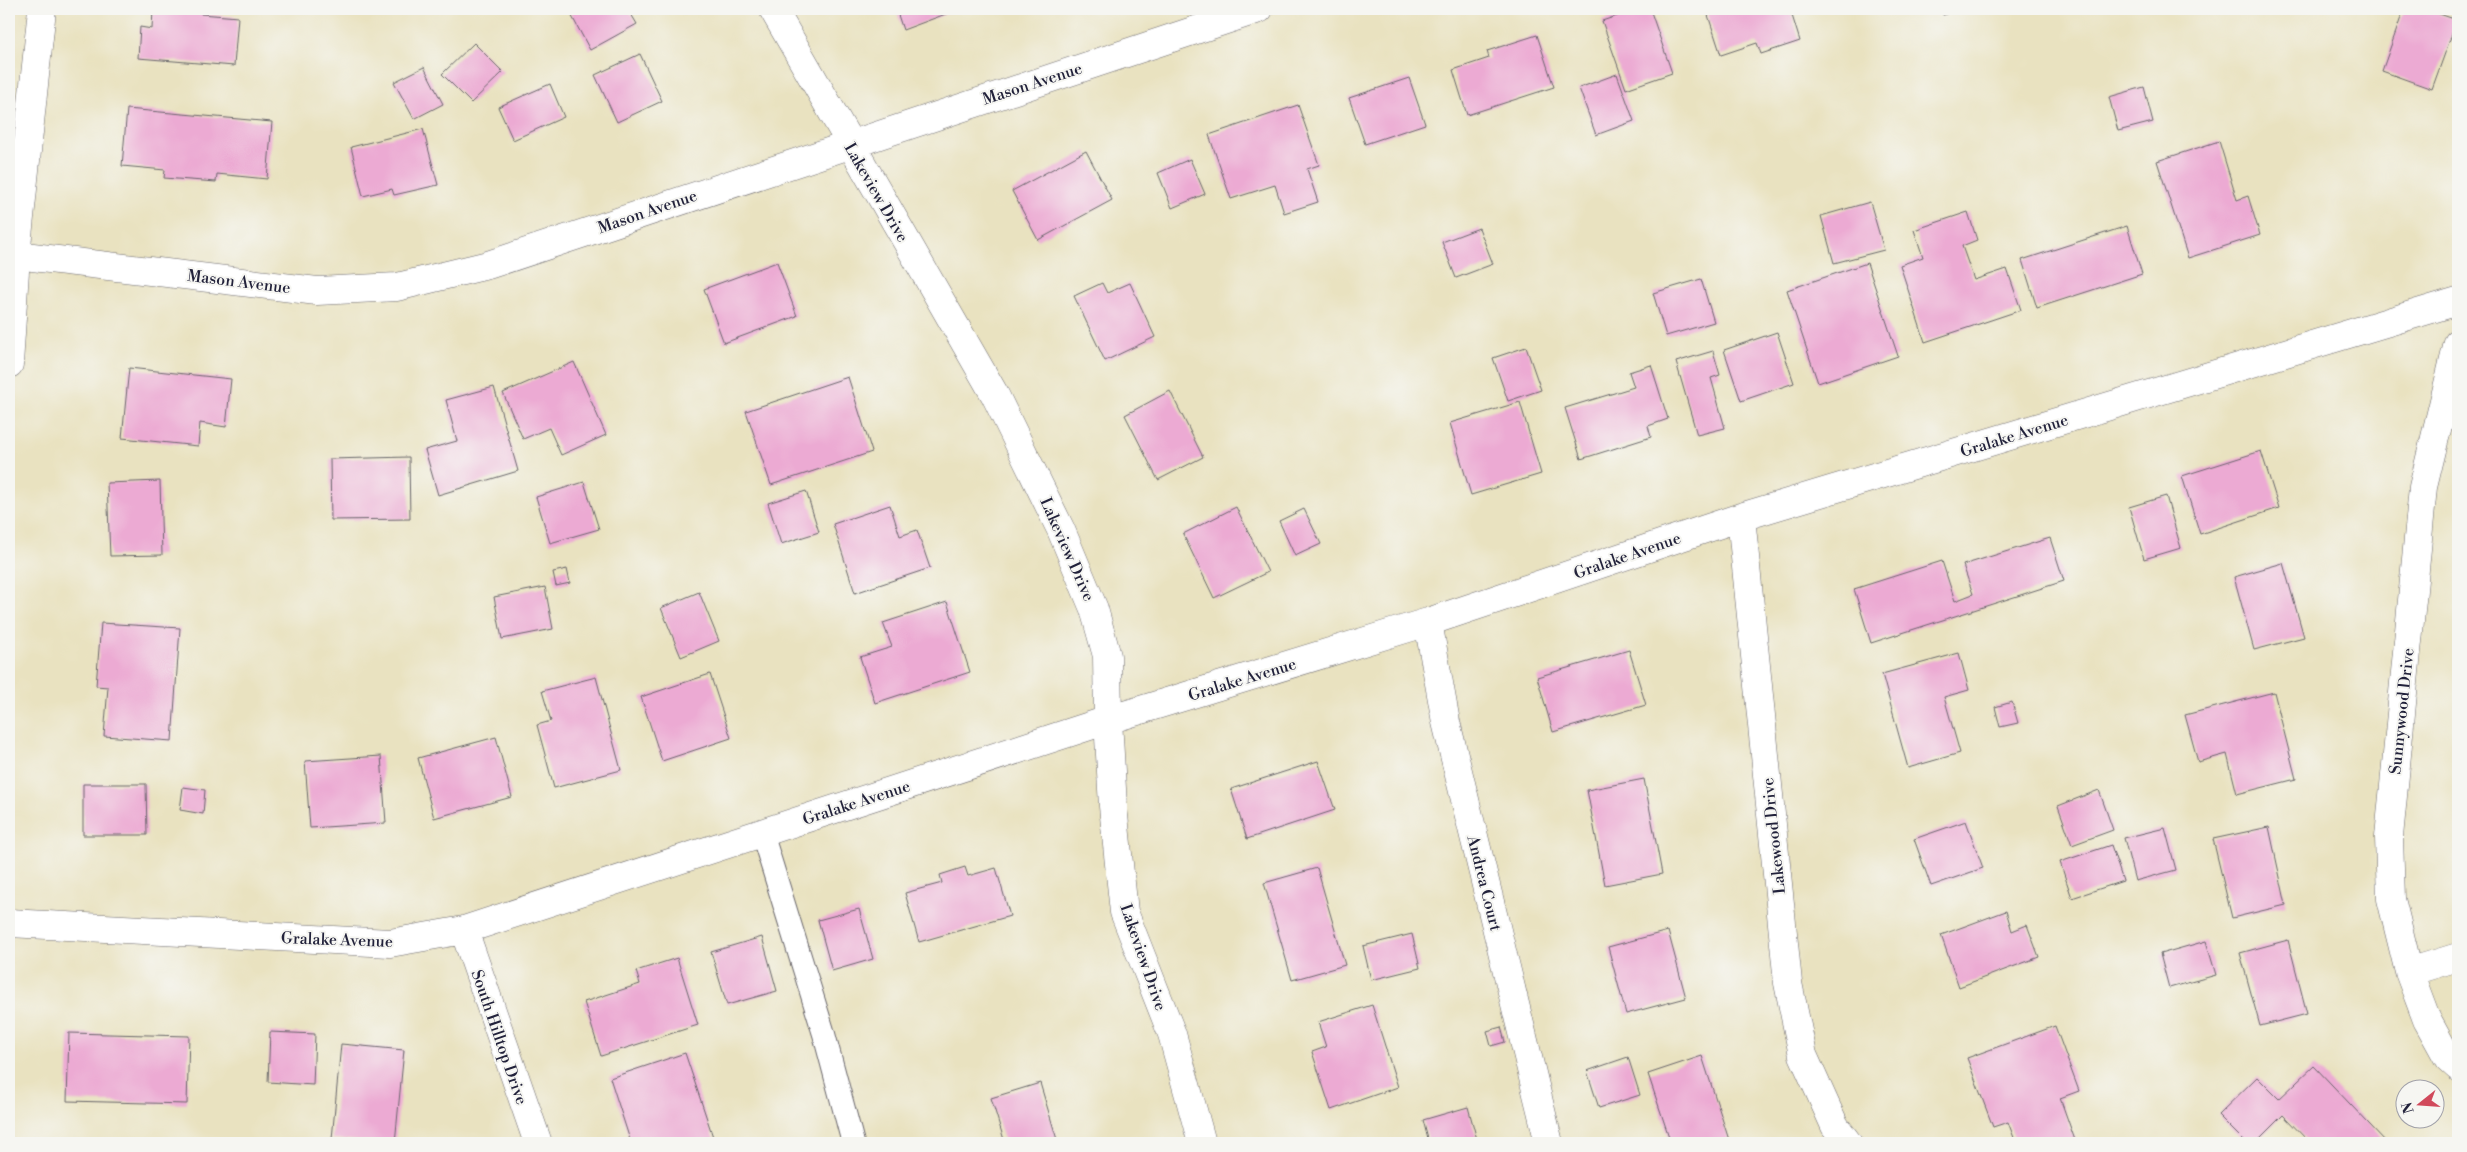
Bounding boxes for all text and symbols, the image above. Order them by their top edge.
street label: Mason Avenue [980,58,1085,110]
street label: Lakeview Drive [840,139,913,246]
street label: Mason Avenue [595,186,700,238]
street label: Mason Avenue [186,266,292,298]
street label: Gralake Avenue [1958,410,2071,462]
street label: Lakeview Drive [1035,495,1099,604]
street label: Gralake Avenue [1571,528,1683,584]
street label: Sunnywood Drive [2385,647,2419,775]
street label: Gralake Avenue [1186,654,1299,706]
street label: Gralake Avenue [800,776,913,830]
street label: Lakewood Drive [1758,777,1790,895]
street label: Andrea Court [1462,832,1506,934]
street label: Lakeview Drive [1115,901,1171,1013]
street label: Gralake Avenue [281,928,393,952]
street label: South Hilltop Drive [467,967,532,1107]
north arrow [2394,1080,2444,1130]
text: N [2398,1100,2419,1115]

